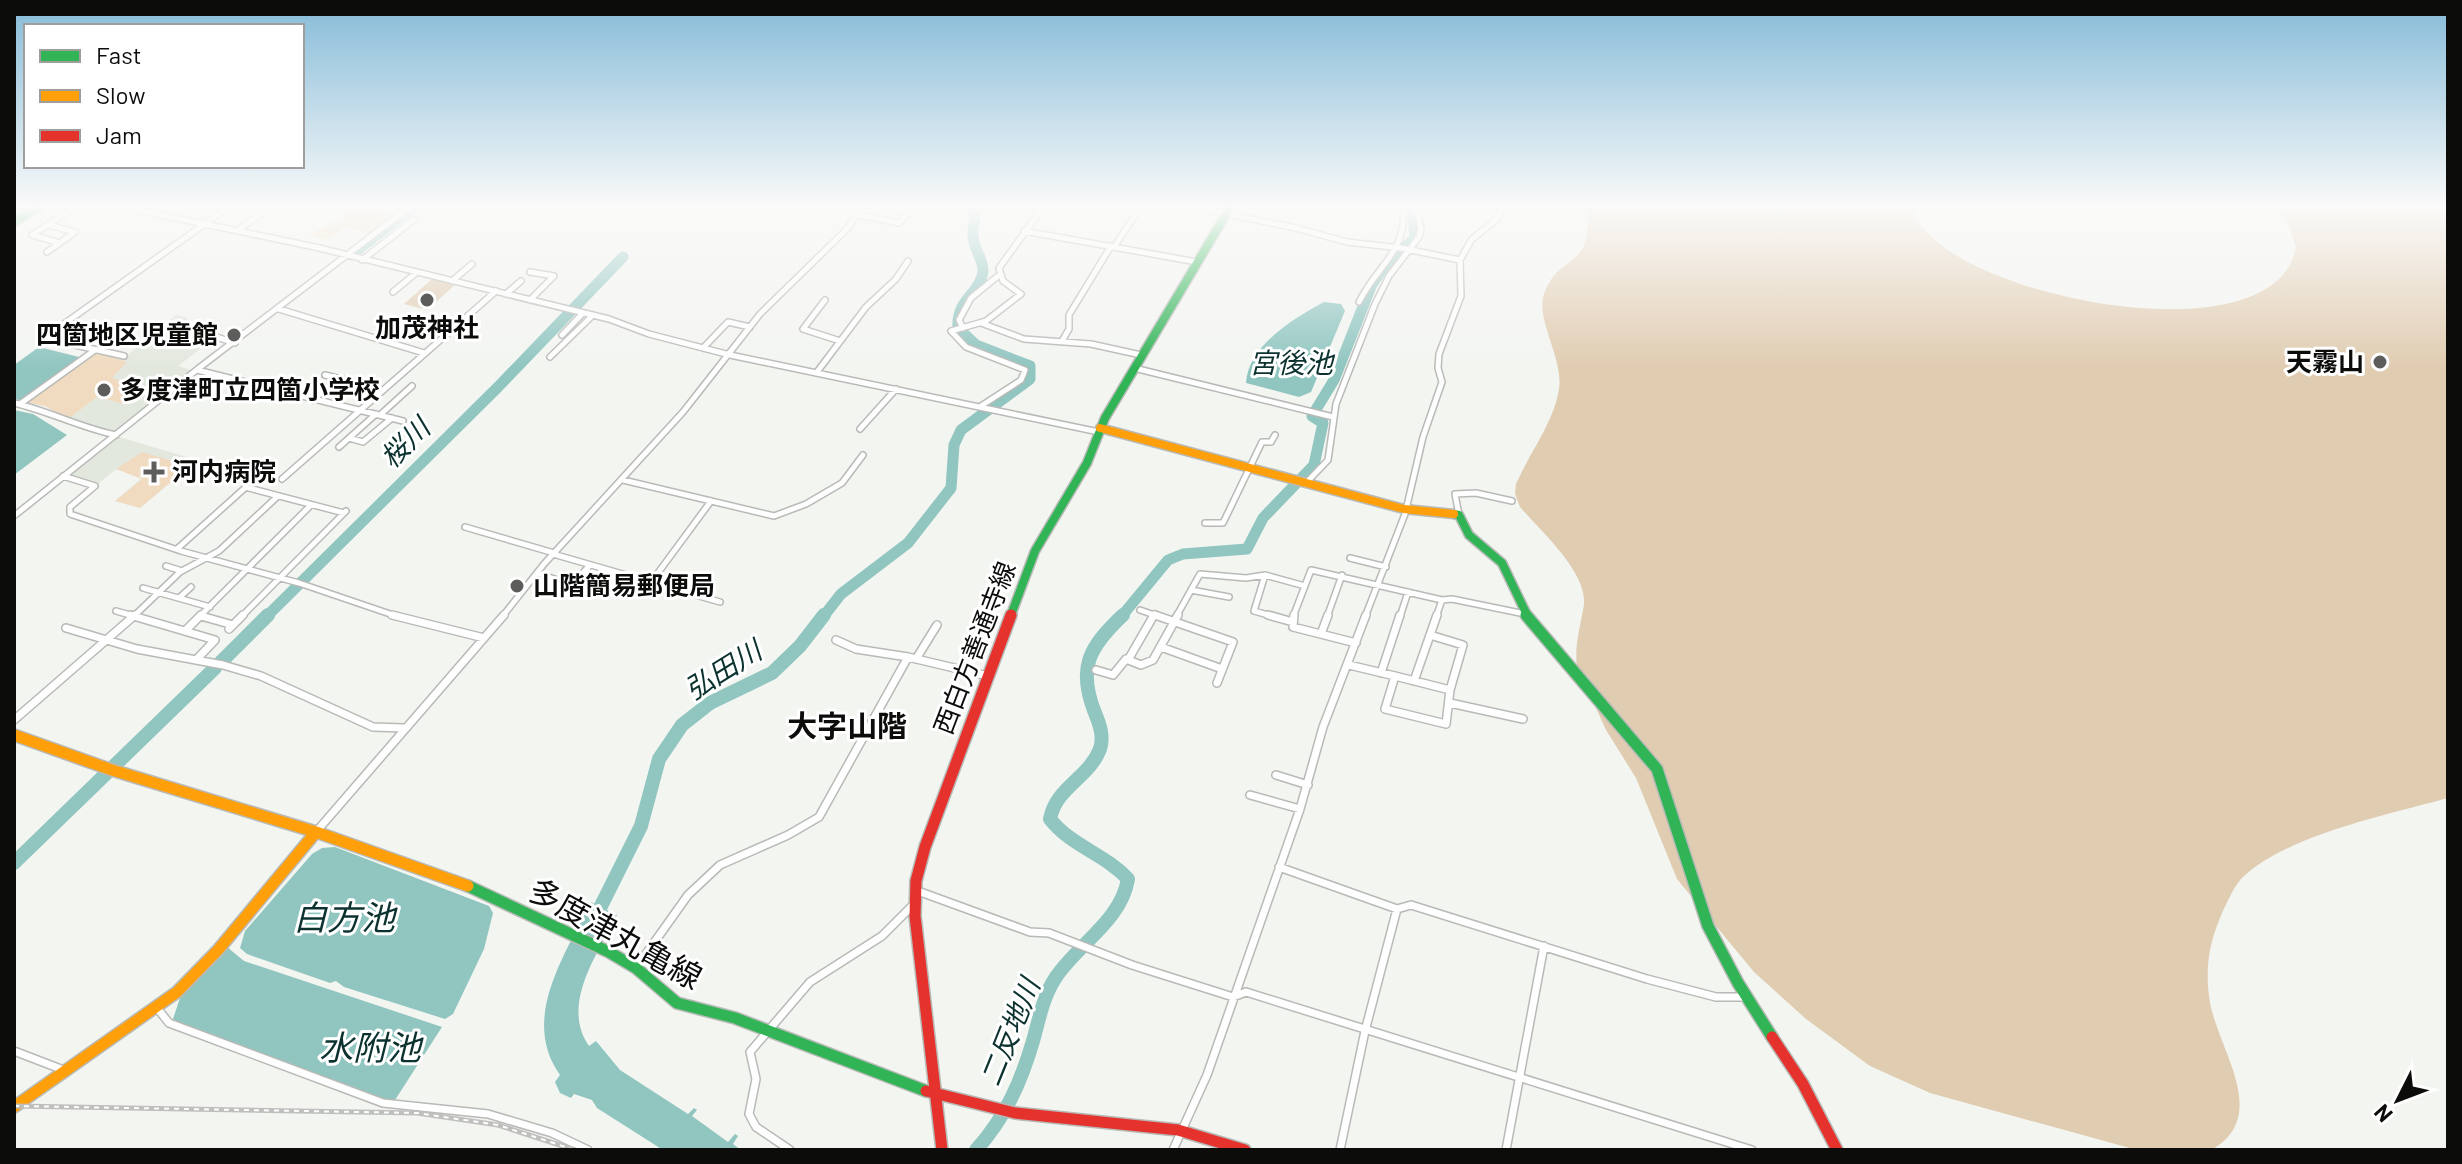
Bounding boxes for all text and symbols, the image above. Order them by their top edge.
legend [24,24,304,168]
text: Fast [96,40,141,69]
text: Slow [96,80,145,109]
text: Jam [96,120,142,149]
marker: 加茂神社 [418,291,436,309]
place label: 加茂神社 [375,311,479,342]
place label: 四箇地区児童館 [36,318,218,349]
marker: 四箇地区児童館 [225,326,243,344]
water label: 宮後池 [1249,345,1336,379]
place label: 天霧山 [2286,345,2364,376]
marker: 天霧山 [2371,353,2389,371]
place label: 多度津町立四箇小学校 [120,373,380,404]
marker: 多度津町立四箇小学校 [95,381,113,399]
water label: 桜川 [372,408,438,474]
place label: 河内病院 [172,455,276,486]
marker: 河内病院 [143,461,165,483]
street label: 西白方善通寺線 [927,557,1021,738]
place label: 山階簡易郵便局 [533,569,715,600]
marker: 山階簡易郵便局 [508,577,526,595]
water label: 弘田川 [678,631,770,706]
district label: 大字山階 [787,707,907,743]
street label: 多度津丸亀線 [523,869,709,995]
water label: 白方池 [293,896,398,937]
water label: 二反地川 [972,971,1047,1090]
water label: 水附池 [319,1026,424,1067]
north arrow [2358,1060,2438,1140]
text: N [2368,1100,2397,1128]

